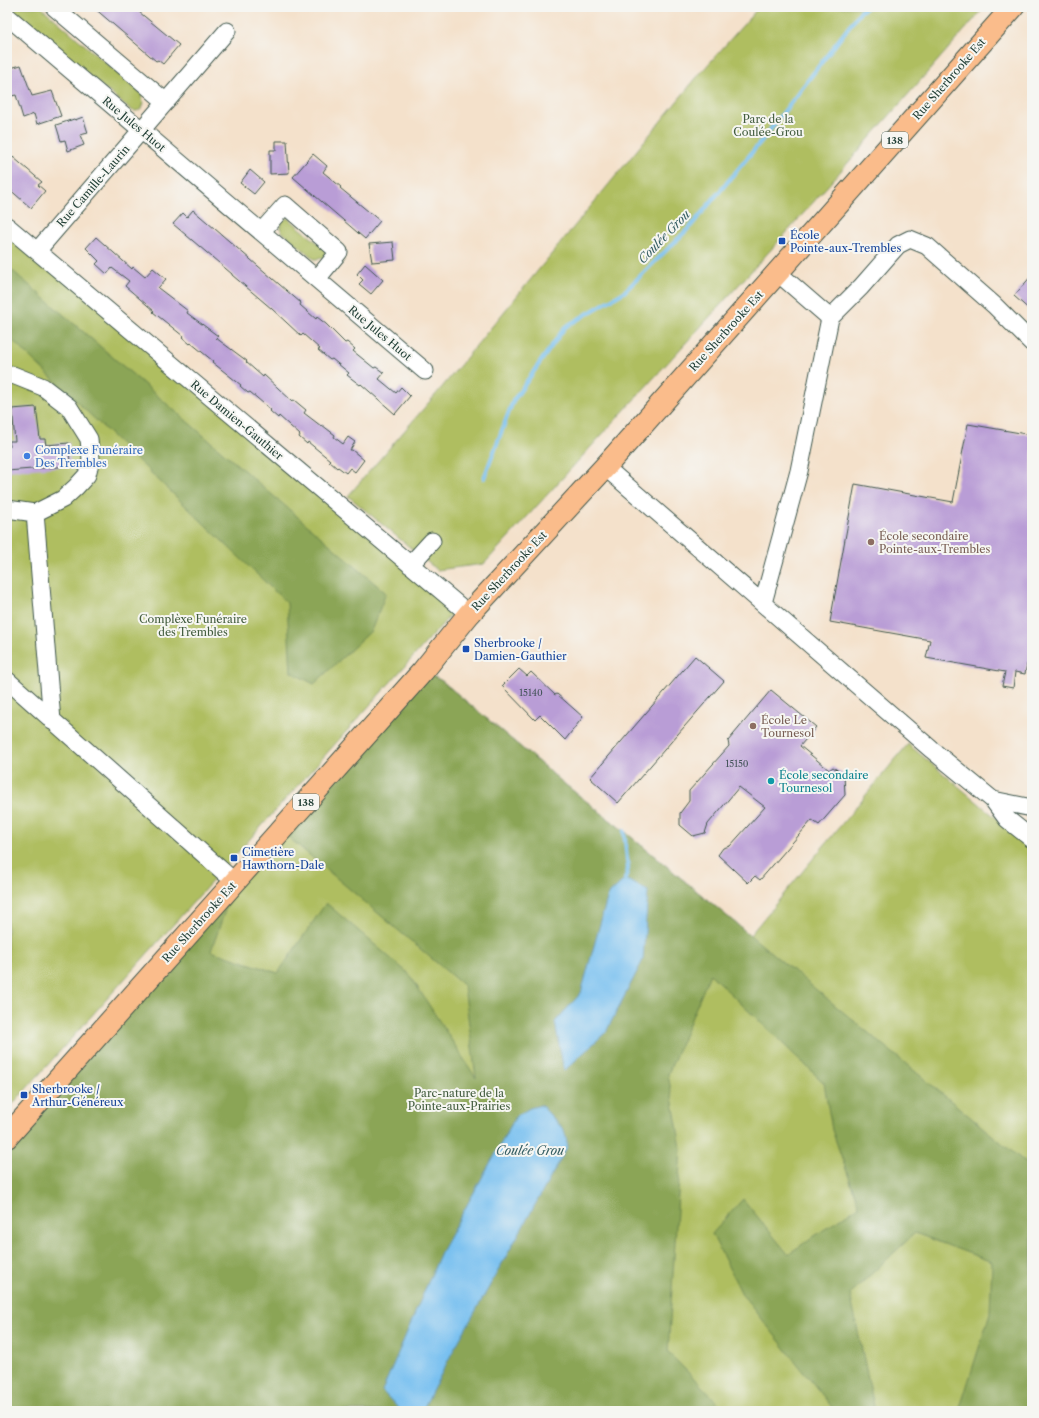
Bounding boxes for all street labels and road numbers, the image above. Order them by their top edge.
street label: Rue Sherbrooke Est [910,35,988,123]
street label: Rue Jules Huot [100,93,169,155]
road number: 138 [882,132,908,148]
street label: Rue Camille-Laurin [54,142,132,230]
street label: Rue Sherbrooke Est [686,288,766,374]
street label: Rue Jules Huot [346,302,415,364]
street label: Rue Damien-Gauthier [188,377,286,463]
street label: Rue Sherbrooke Est [468,528,550,614]
road number: 138 [293,794,319,810]
street label: Rue Sherbrooke Est [159,879,239,965]

